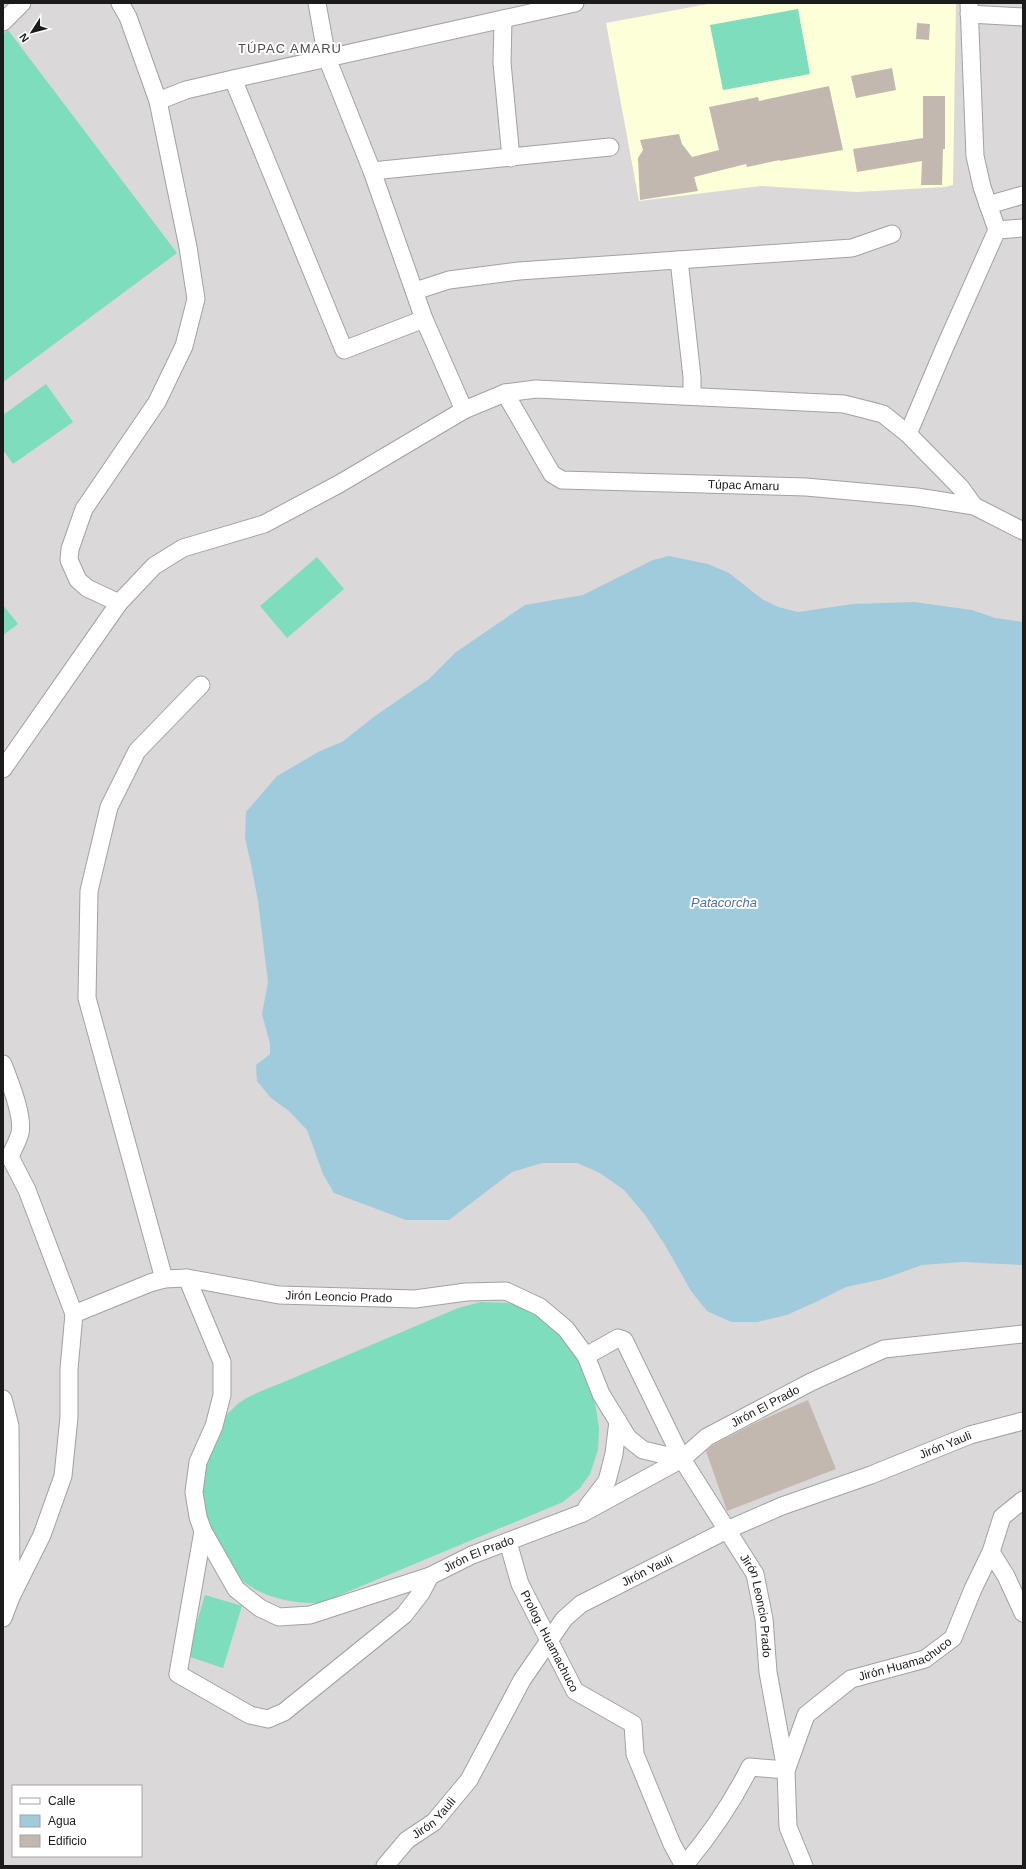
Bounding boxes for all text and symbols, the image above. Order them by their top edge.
north arrow [12,12,52,52]
text: N [17,31,31,45]
district label: TÚPAC AMARU [238,41,342,56]
street label: Túpac Amaru [708,477,780,493]
water label: Patacorcha [691,895,757,910]
street label: Jirón Leoncio Prado [285,1288,393,1305]
street label: Jirón El Prado [729,1382,802,1430]
street label: Jirón Yauli [917,1428,973,1462]
street label: Jirón El Prado [441,1533,516,1575]
street label: Jirón Leoncio Prado [737,1551,774,1658]
street label: Jirón Yauli [619,1552,675,1589]
street label: Prolog. Huamachuco [518,1588,581,1695]
street label: Jirón Huamachuco [857,1634,955,1684]
legend [12,1785,142,1857]
text: Calle [48,1794,76,1808]
street label: Jirón Yauli [409,1794,459,1842]
text: Agua [48,1814,76,1828]
text: Edificio [48,1834,87,1848]

